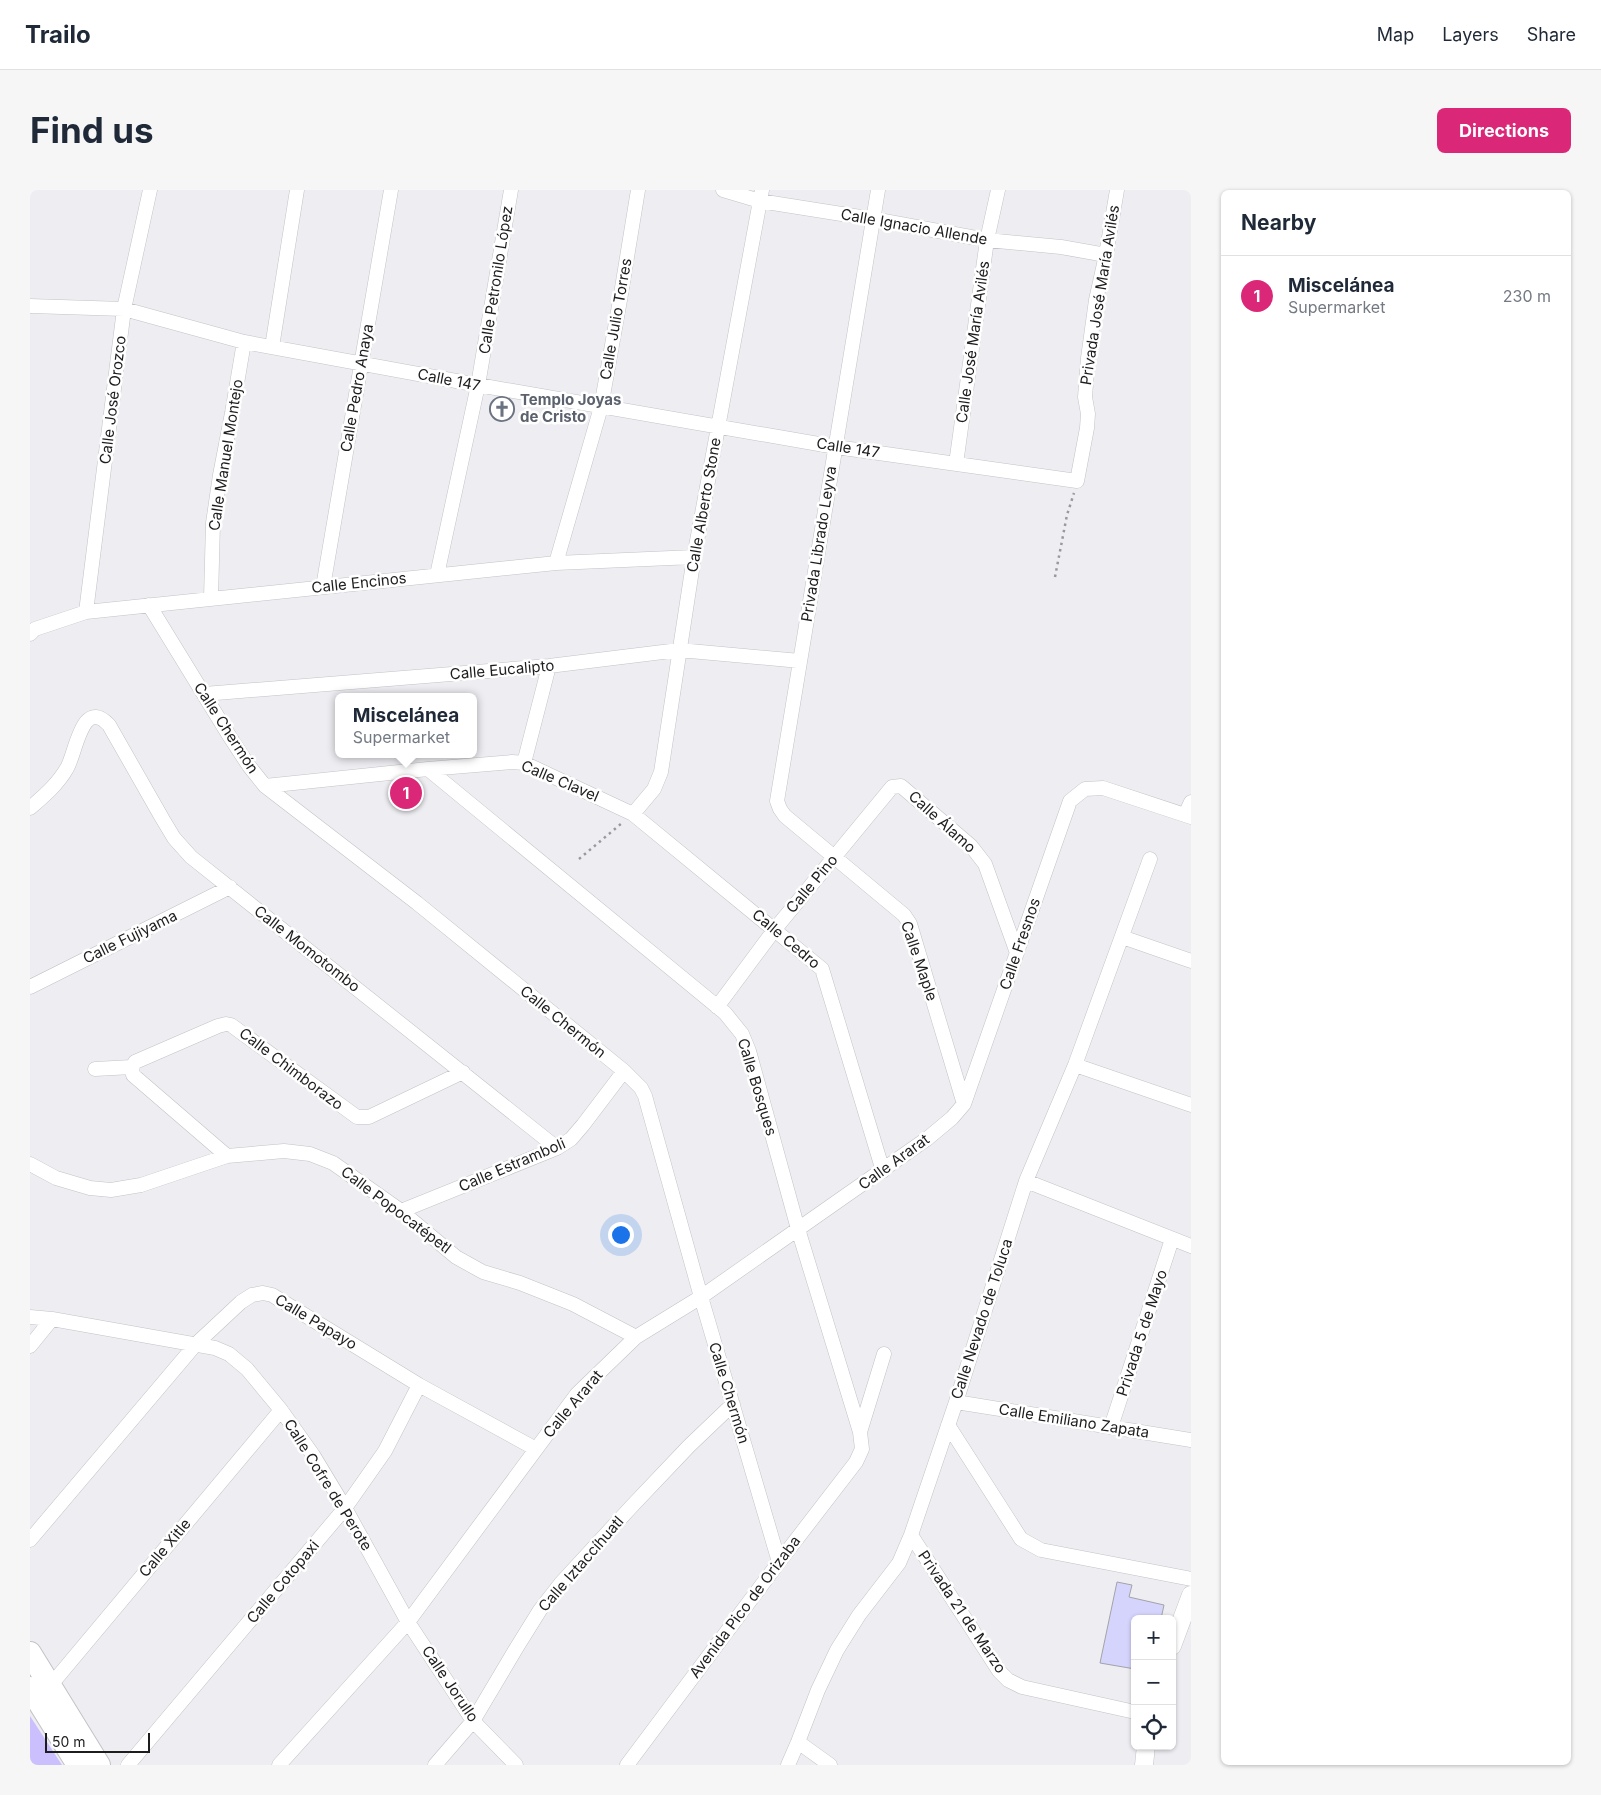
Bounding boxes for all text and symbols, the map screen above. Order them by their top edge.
text: Trailo [25,20,91,49]
text: Map [1377,24,1414,45]
text: Layers [1442,24,1499,45]
text: Share [1527,24,1576,45]
button: Directions [1437,108,1571,153]
text: Find us [30,109,154,151]
street label: Calle Petronilo López [474,204,517,355]
street label: Calle Ignacio Allende [839,204,989,249]
street label: Privada José María Avilés [1076,204,1123,386]
text: Nearby [1241,210,1316,235]
street label: Calle Julio Torres [595,257,636,381]
street label: Calle José María Avilés [952,259,993,424]
text: Miscelánea [1288,274,1395,297]
text: 1 [1254,286,1260,306]
text: 230 m [1503,286,1551,306]
text: Supermarket [1288,297,1385,317]
street label: Calle Pedro Anaya [336,322,377,453]
street label: Calle José Orozco [95,335,130,465]
street label: Calle 147 [416,364,482,395]
street label: Calle Manuel Montejo [204,378,247,532]
place label: Templo Joyas de Cristo [520,390,621,426]
church icon: Templo Joyas de Cristo [489,396,515,422]
street label: Calle 147 [815,433,881,462]
street label: Calle Alberto Stone [682,436,725,574]
street label: Privada Librado Leyva [797,465,840,623]
street label: Calle Encinos [310,568,407,597]
street label: Calle Eucalipto [449,655,555,684]
street label: Calle Chermón [190,678,263,777]
popup [335,693,477,758]
text: Miscelánea [353,704,459,727]
text: Supermarket [353,727,450,747]
street label: Calle Clavel [518,756,602,805]
pin: 1 [390,774,422,812]
street label: Calle Álamo [905,786,980,857]
street label: Calle Pino [782,850,842,917]
street label: Calle Fresnos [995,895,1044,992]
street label: Calle Momotombo [250,901,364,996]
street label: Calle Cedro [748,905,824,973]
street label: Calle Fujiyama [80,906,180,968]
street label: Calle Maple [897,918,942,1003]
street label: Calle Chermón [517,981,610,1062]
street label: Calle Chimborazo [235,1023,347,1114]
street label: Calle Bosques [734,1036,781,1138]
street label: Calle Ararat [855,1129,933,1194]
street label: Calle Estramboli [456,1134,568,1196]
street label: Calle Popocatépetl [337,1162,455,1257]
your location [608,1222,634,1248]
street label: Calle Nevado de Toluca [947,1236,1016,1402]
street label: Privada 5 de Mayo [1112,1267,1171,1399]
street label: Calle Papayo [272,1290,361,1353]
street label: Calle Chermón [705,1340,754,1446]
street label: Calle Ararat [539,1366,607,1442]
street label: Calle Emiliano Zapata [997,1399,1151,1442]
street label: Calle Cofre de Perote [280,1415,377,1554]
street label: Calle Iztaccíhuatl [534,1512,627,1615]
street label: Calle Xitle [135,1514,195,1581]
street label: Avenida Pico de Orizaba [685,1532,804,1682]
street label: Calle Cotopaxi [242,1536,323,1627]
street label: Privada 21 de Marzo [914,1547,1011,1677]
map controls [1131,1615,1176,1750]
button: + [1131,1615,1176,1660]
street label: Calle Jorullo [418,1642,483,1725]
button: − [1131,1660,1176,1705]
button: locate [1131,1705,1176,1750]
scale bar [45,1730,150,1753]
text: 50 m [52,1733,86,1750]

